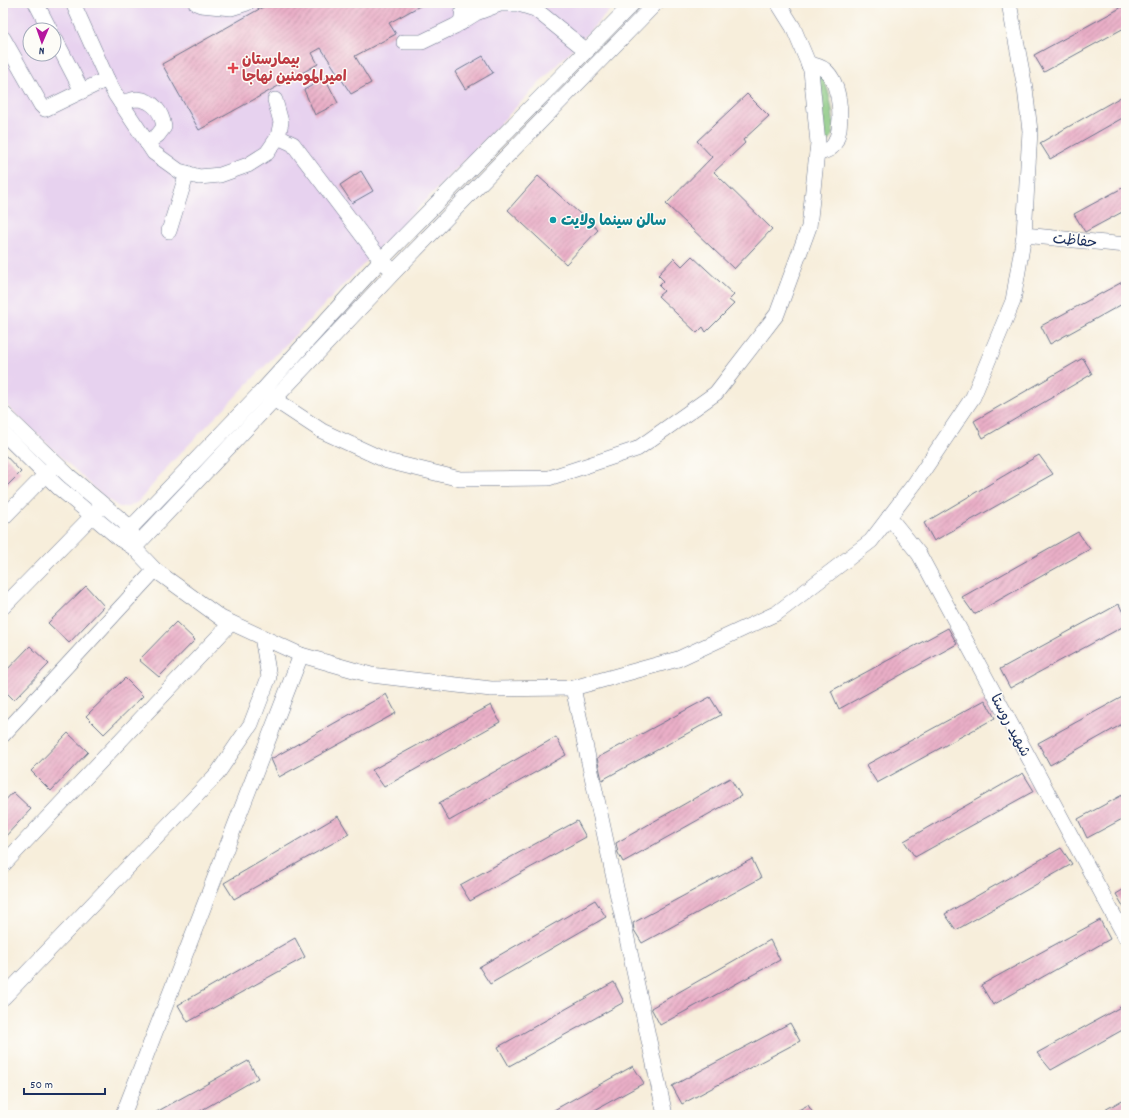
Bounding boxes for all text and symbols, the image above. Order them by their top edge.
north arrow [22,22,62,62]
text: N [38,42,45,58]
place label: بیمارستان امیرالمومنین نهاجا [242,50,347,89]
marker: بیمارستان امیرالمومنین نهاجا [227,62,239,74]
place label: سالن سینما ولایت [561,211,666,233]
marker: سالن سینما ولایت [548,215,558,225]
street label: حفاظت [1051,229,1098,255]
street label: شهید روستا [983,690,1035,761]
scale bar [24,1070,105,1096]
text: 50 m [30,1077,53,1094]

